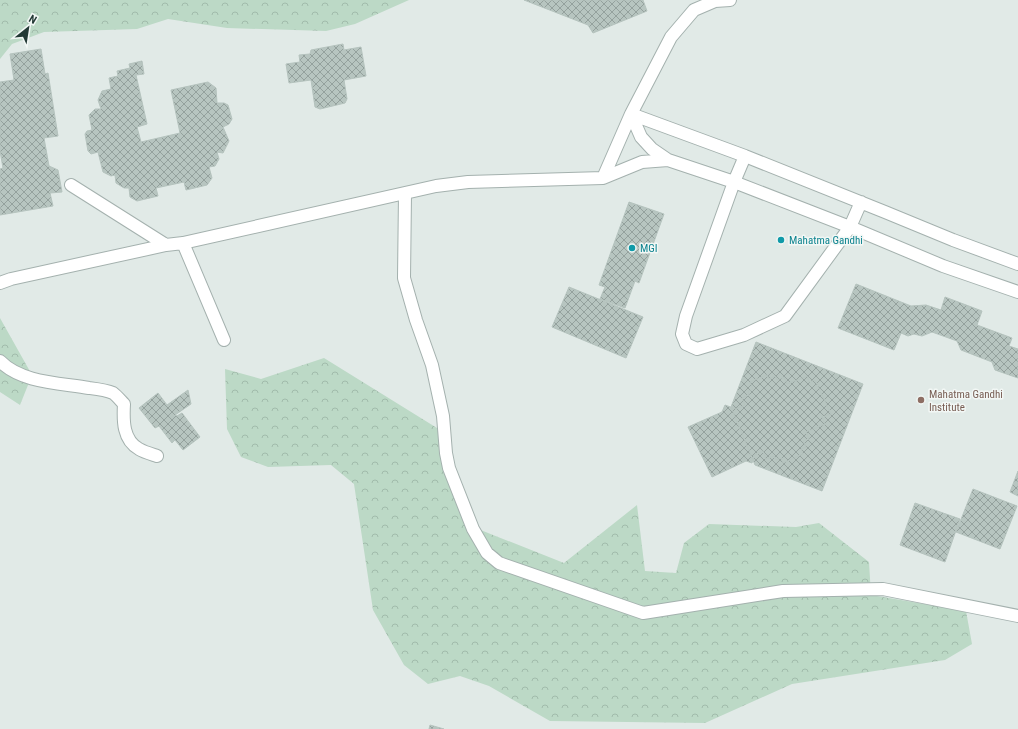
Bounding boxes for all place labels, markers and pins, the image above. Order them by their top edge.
place label: Mahatma Gandhi [789,234,863,247]
marker: Mahatma Gandhi [776,235,786,245]
place label: MGI [640,242,658,255]
marker: MGI [627,243,637,253]
place label: Mahatma Gandhi Institute [929,388,1003,414]
marker: Mahatma Gandhi Institute [916,395,926,405]

